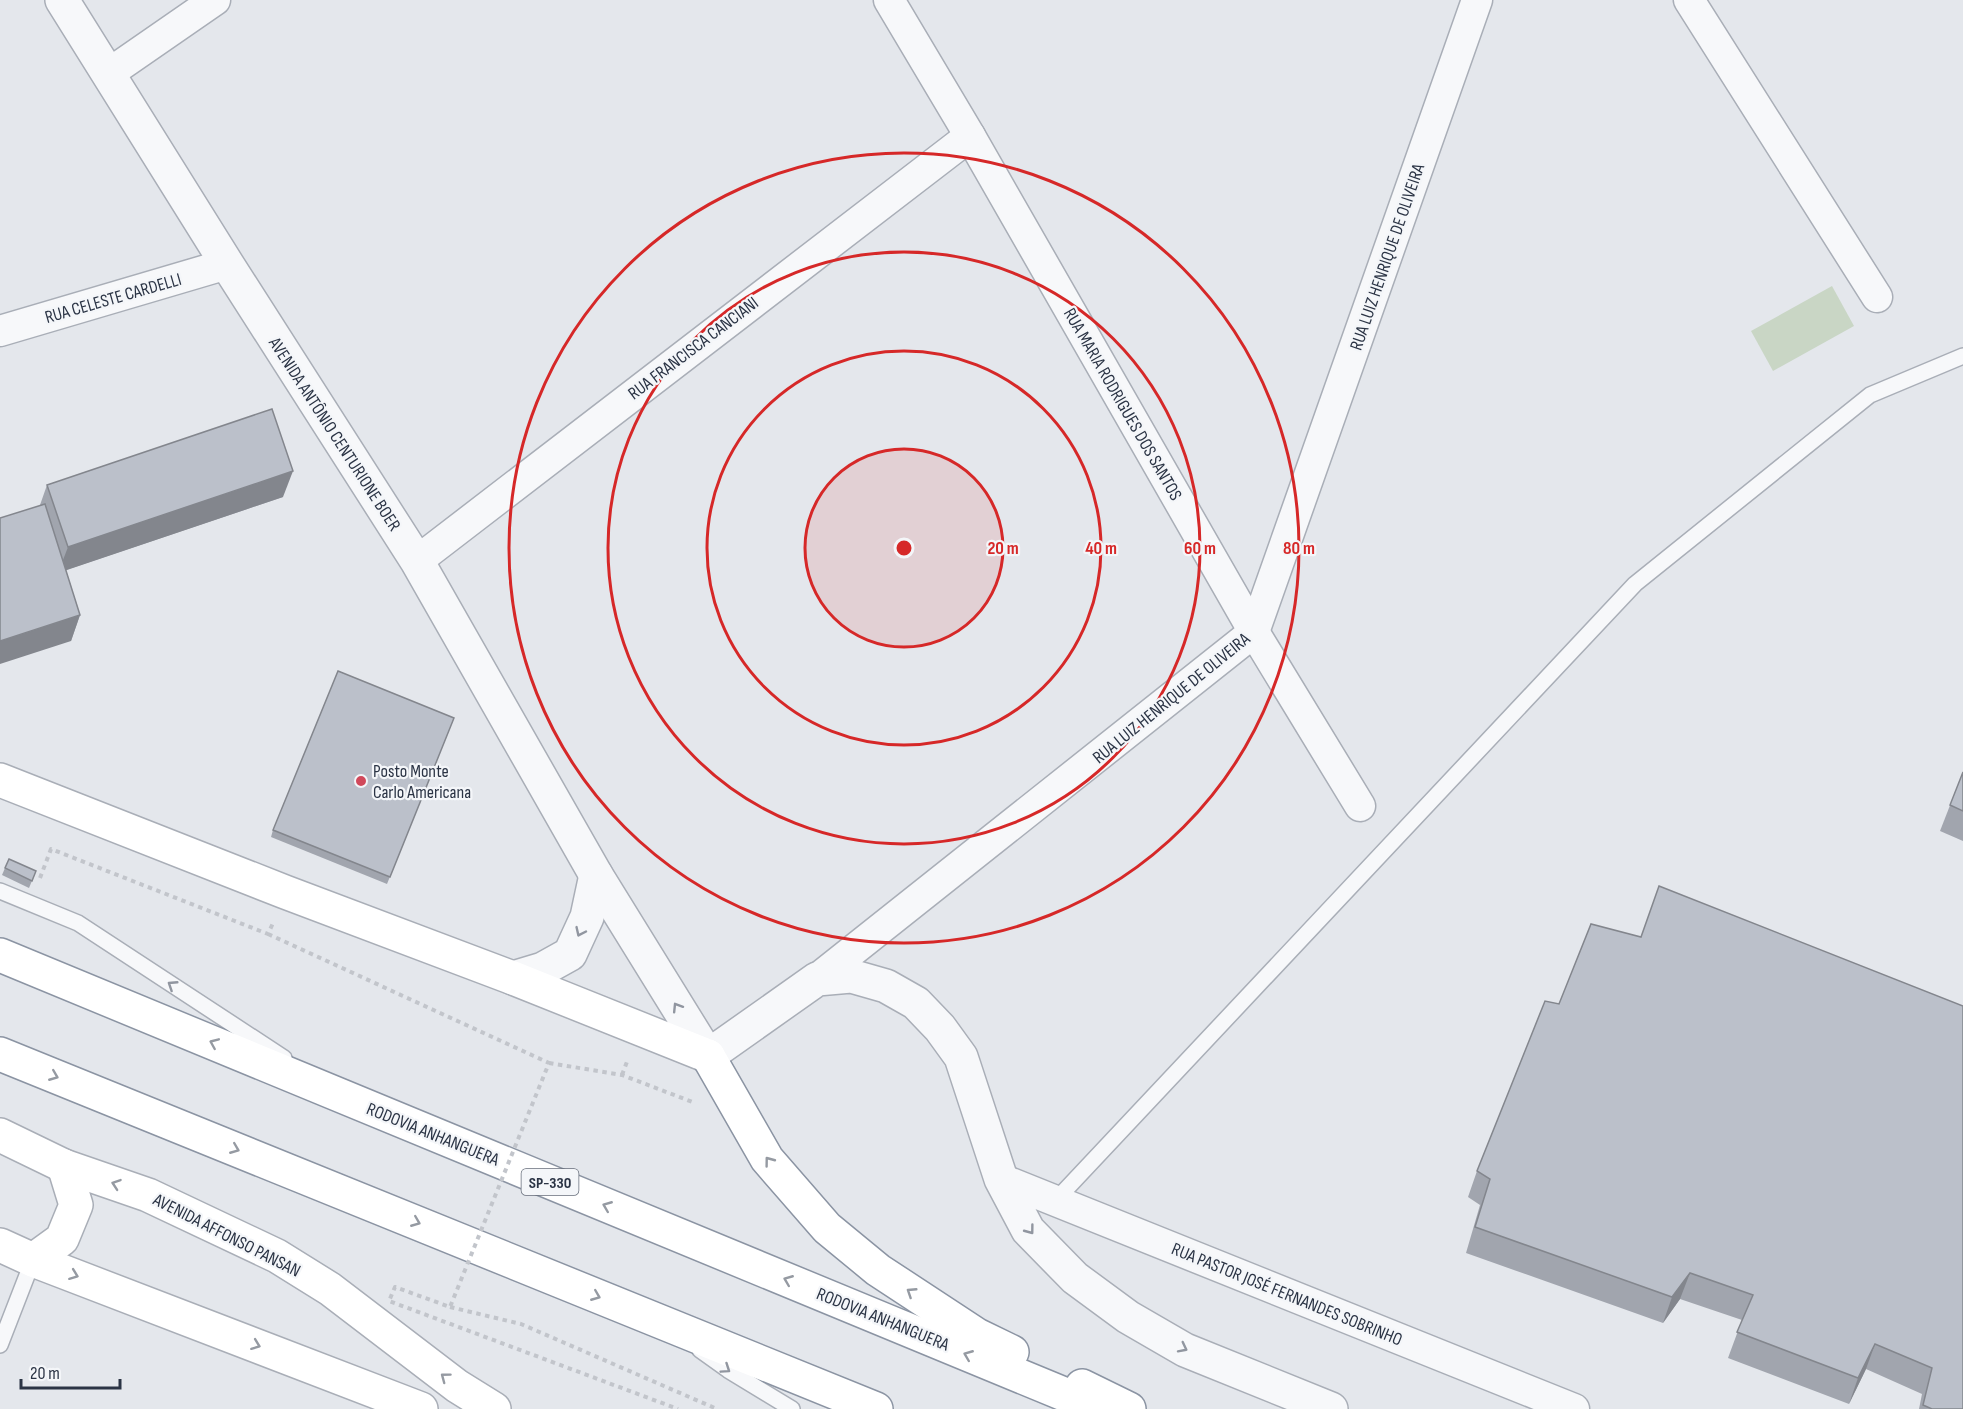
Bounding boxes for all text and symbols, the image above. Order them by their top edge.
street label: RUA LUIZ HENRIQUE DE OLIVEIRA [1346,161,1429,353]
street label: RUA CELESTE CARDELLI [42,269,184,328]
street label: RUA FRANCISCA CANCIANI [624,293,763,404]
street label: RUA MARIA RODRIGUES DOS SANTOS [1059,304,1186,504]
street label: AVENIDA ANTÔNIO CENTURIONE BOER [264,333,405,535]
centre of rings [894,538,914,558]
text: 20 m [987,538,1019,559]
text: 40 m [1085,538,1117,559]
text: 60 m [1184,538,1216,559]
text: 80 m [1283,538,1315,559]
street label: RUA LUIZ HENRIQUE DE OLIVEIRA [1089,628,1254,768]
place label: Posto Monte Carlo Americana [373,761,471,803]
marker: Posto Monte Carlo Americana [354,774,368,788]
one-way arrow [576,925,588,936]
one-way arrow [168,981,179,992]
one-way arrow [673,1002,684,1013]
one-way arrow [209,1038,220,1050]
one-way arrow [48,1069,59,1081]
street label: RODOVIA ANHANGUERA [363,1098,502,1171]
one-way arrow [229,1142,240,1154]
one-way arrow [765,1157,776,1168]
road number: SP-330 [522,1169,578,1195]
one-way arrow [111,1178,122,1191]
street label: AVENIDA AFFONSO PANSAN [149,1189,304,1282]
one-way arrow [603,1201,614,1213]
one-way arrow [410,1215,420,1228]
one-way arrow [1023,1223,1034,1234]
street label: RUA PASTOR JOSÉ FERNANDES SOBRINHO [1168,1238,1405,1350]
one-way arrow [67,1268,78,1280]
one-way arrow [783,1275,794,1287]
street label: RODOVIA ANHANGUERA [813,1283,952,1356]
one-way arrow [907,1288,918,1299]
one-way arrow [590,1289,601,1301]
one-way arrow [249,1338,260,1350]
one-way arrow [1176,1341,1187,1352]
one-way arrow [963,1350,974,1362]
scale bar [21,1352,120,1390]
one-way arrow [720,1361,730,1373]
text: 20 m [30,1363,60,1384]
one-way arrow [441,1374,452,1385]

